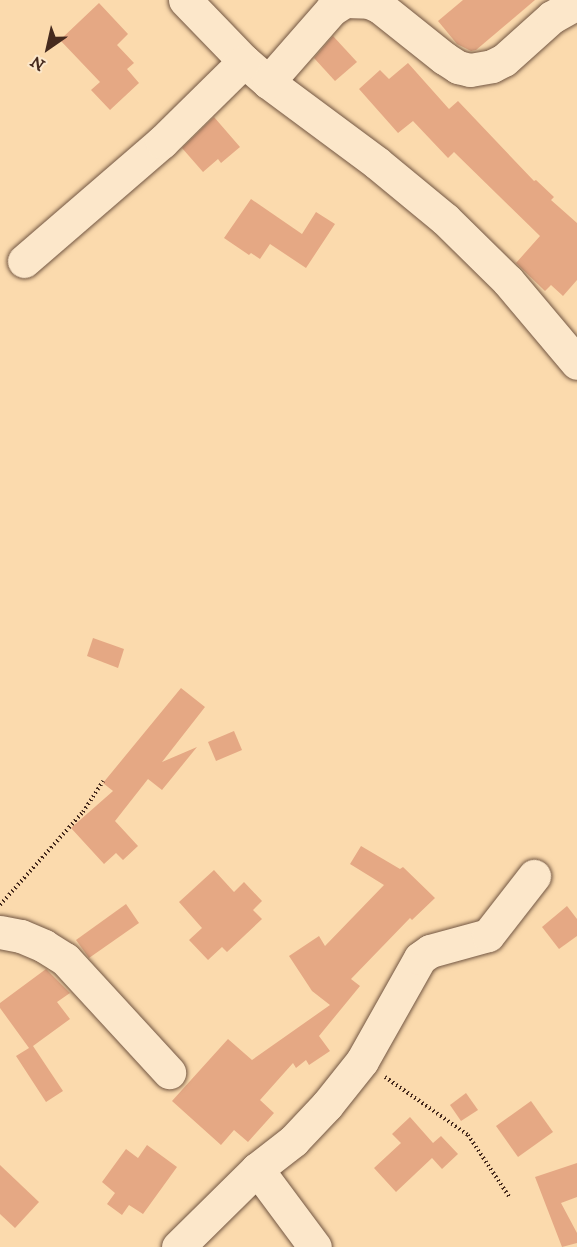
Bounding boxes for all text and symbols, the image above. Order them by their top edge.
north arrow [18,18,78,78]
text: N [27,51,49,75]

